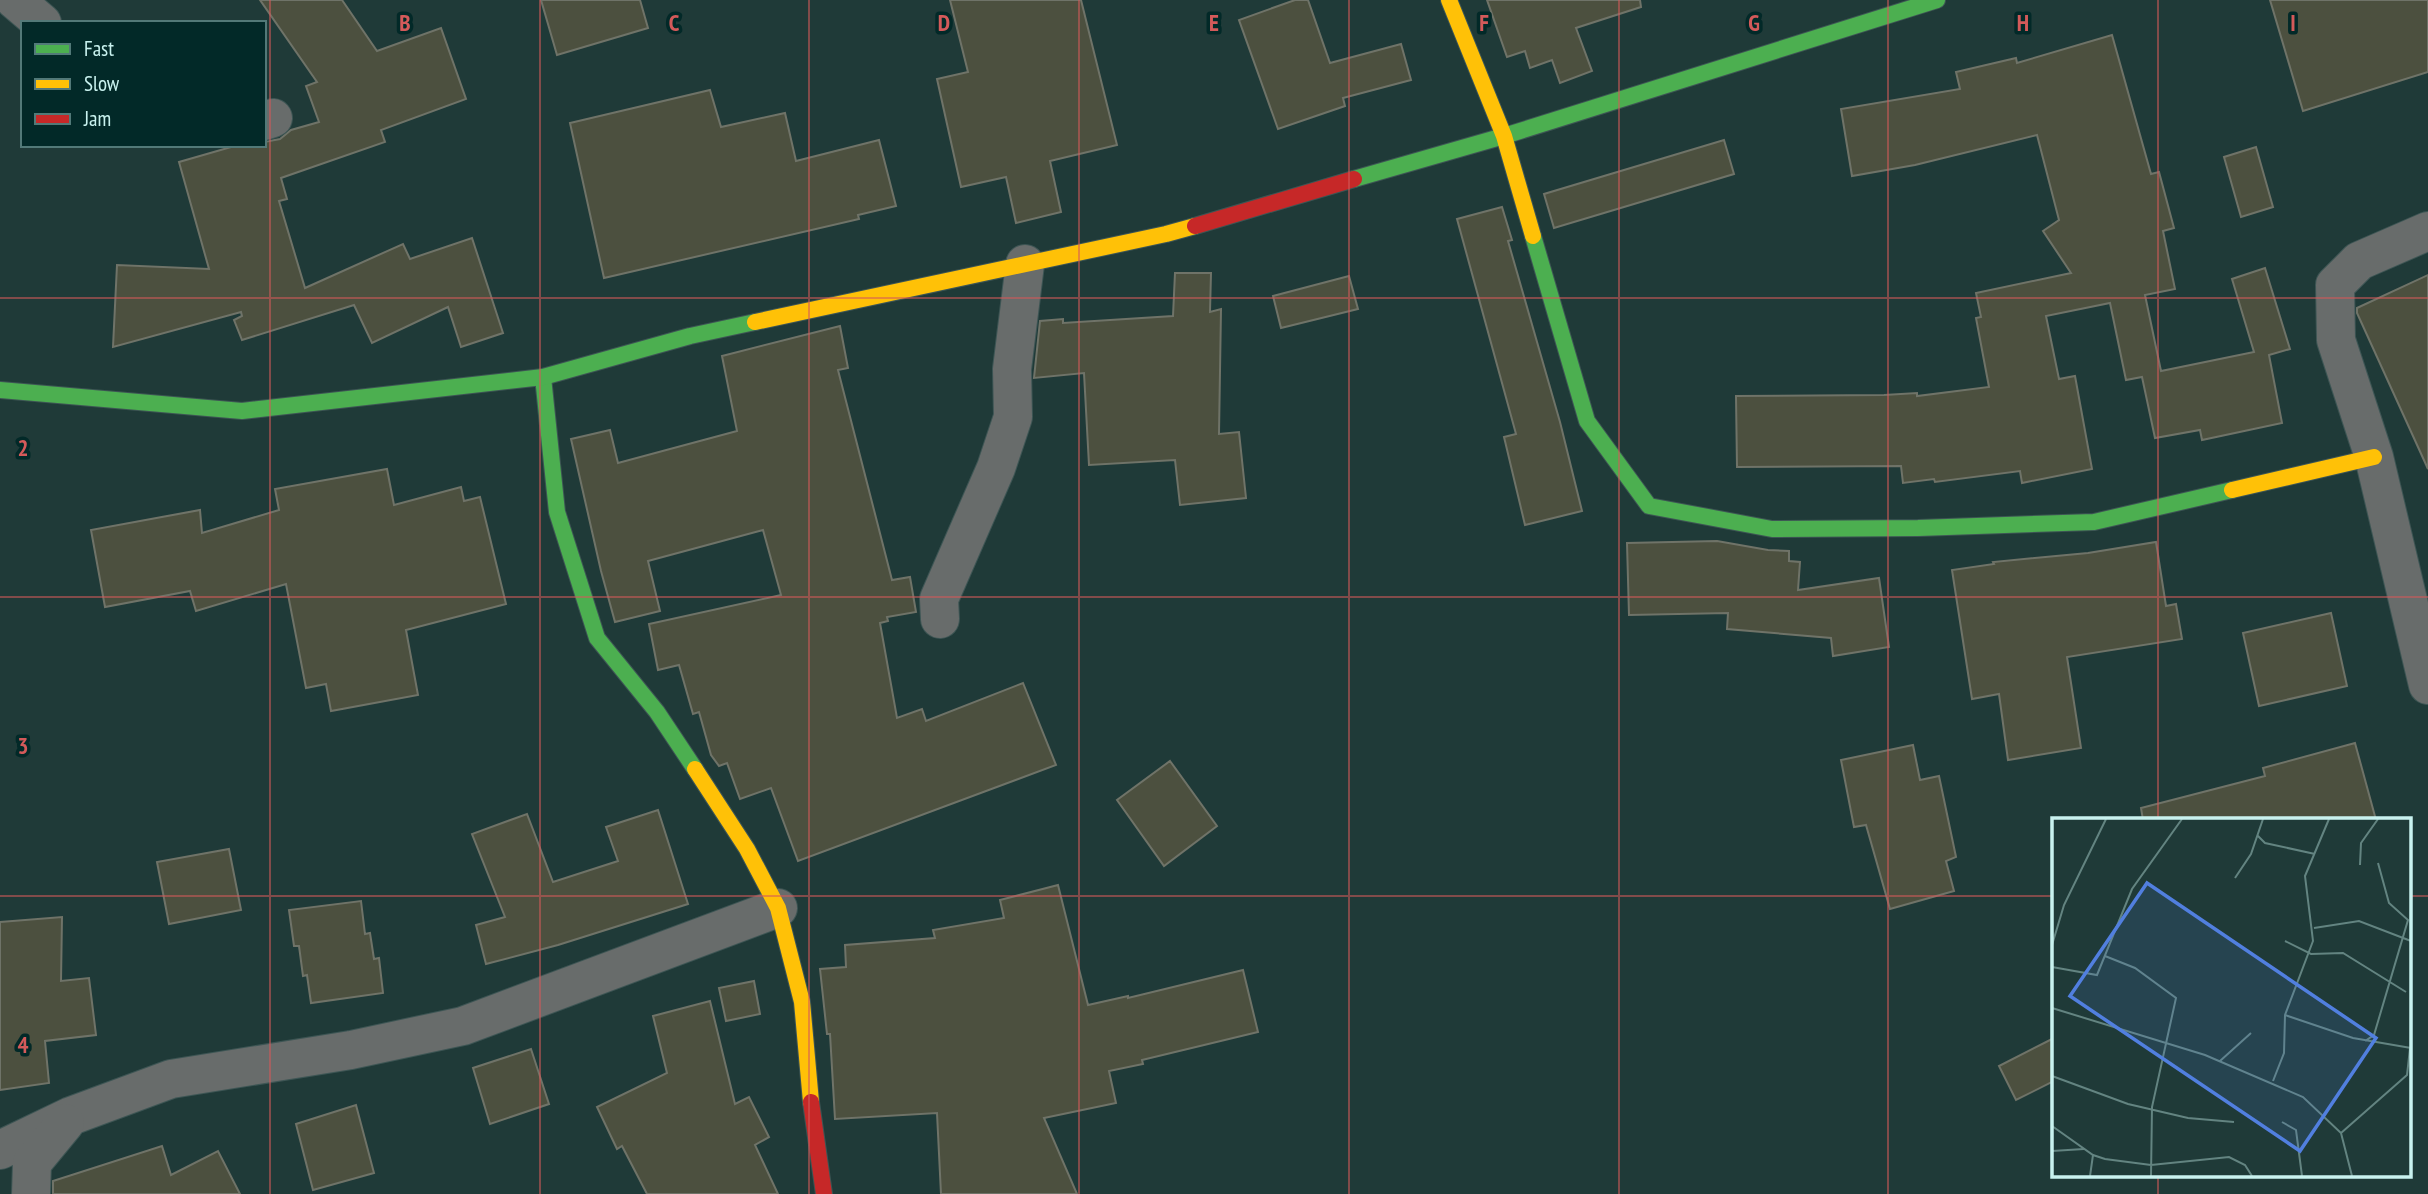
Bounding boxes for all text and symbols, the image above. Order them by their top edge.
text: B [399,8,411,37]
text: C [669,8,680,37]
text: D [938,8,950,37]
text: E [1209,8,1219,37]
text: F [1479,8,1489,37]
text: G [1748,8,1760,37]
text: H [2017,8,2029,37]
text: I [2290,8,2296,37]
legend [21,21,266,147]
text: Fast [84,35,114,62]
text: Slow [84,70,120,97]
text: Jam [83,105,111,132]
text: 2 [18,433,29,462]
text: 3 [18,731,29,760]
inset map [2052,818,2410,1176]
text: 4 [18,1030,29,1059]

